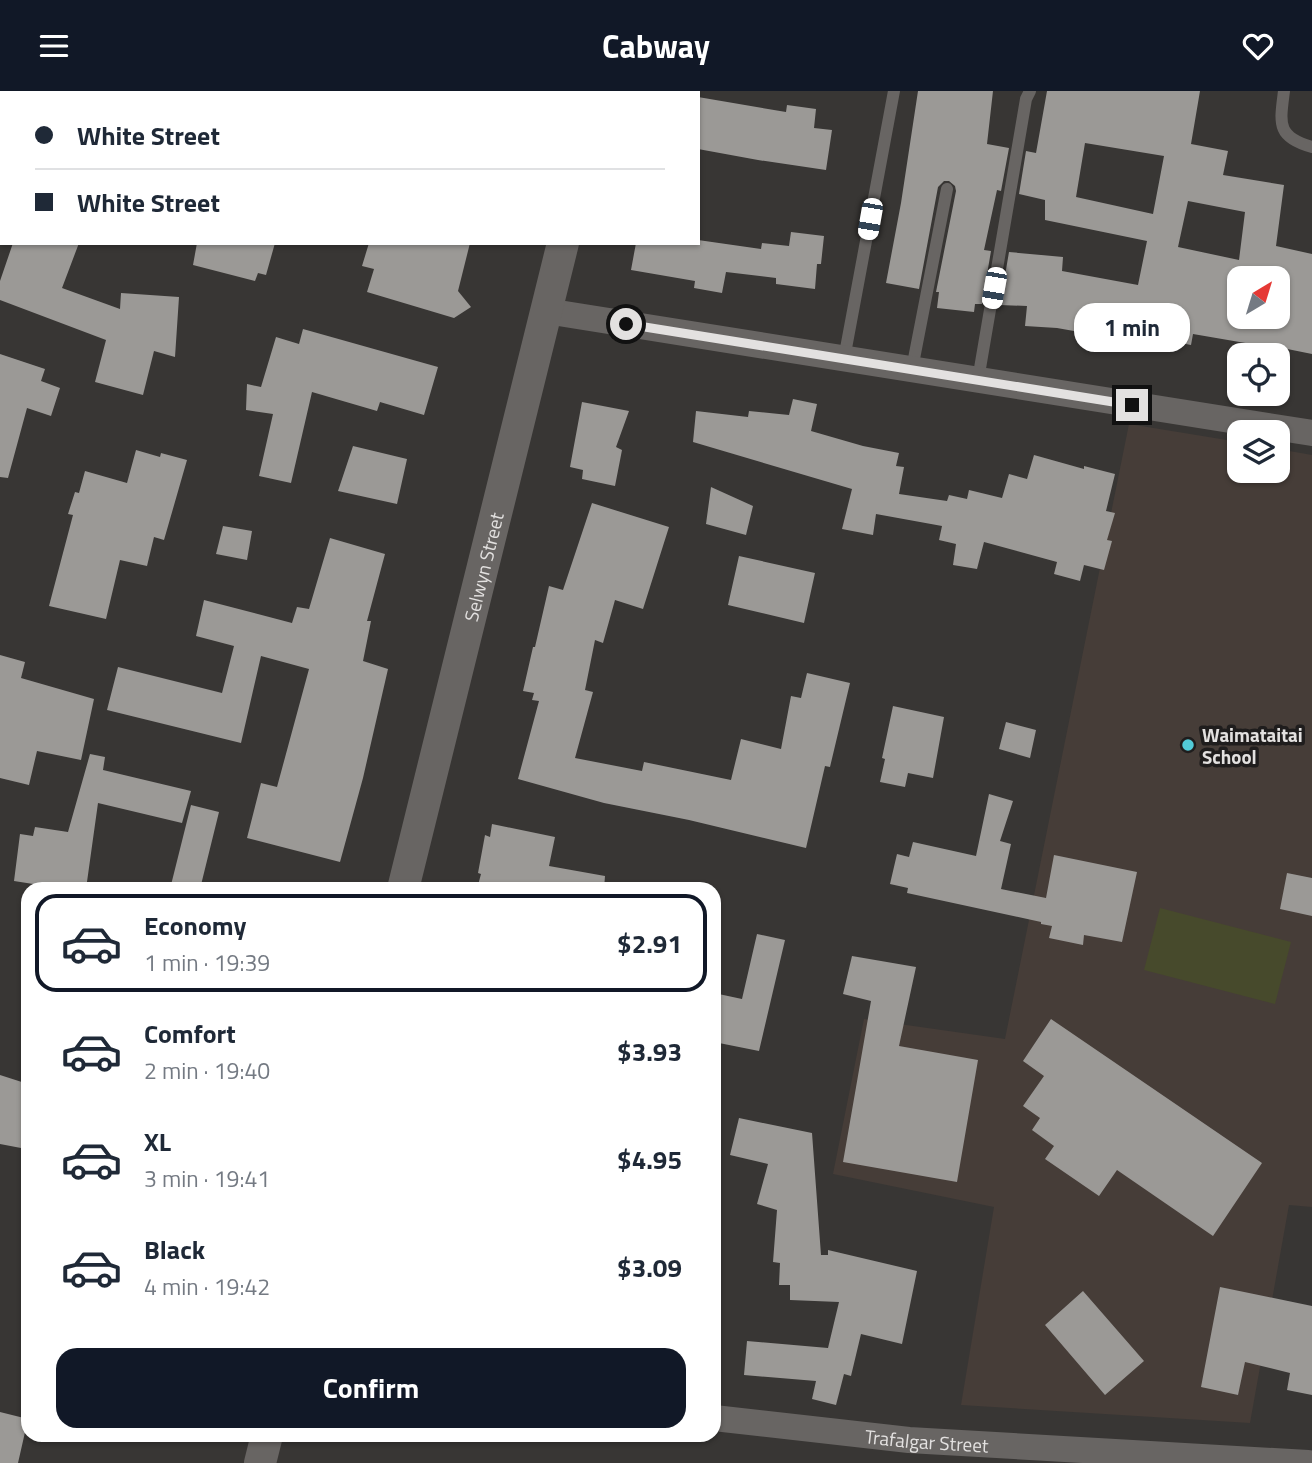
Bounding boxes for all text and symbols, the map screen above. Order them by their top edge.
text: Cabway [602,22,710,70]
icon: menu [35,27,73,65]
icon: heart [1239,27,1277,65]
text: White Street [77,116,220,155]
text: White Street [77,183,220,222]
car [857,196,884,242]
car [981,265,1008,311]
north arrow [1227,266,1290,329]
map controls [1227,266,1290,483]
callout: 1 min [1074,303,1190,353]
route start [610,308,642,340]
text: 1 min [1104,310,1160,345]
button: locate [1227,343,1290,406]
route end [1116,389,1148,421]
button: layers [1227,420,1290,483]
street label: Selwyn Street [455,509,510,624]
place label: Waimataitai School [1202,720,1303,771]
marker: Waimataitai School [1180,737,1196,753]
text: Economy [144,906,246,945]
icon: car [60,912,123,975]
text: $2.91 [617,924,682,963]
text: 1 min · 19:39 [144,945,270,980]
text: Comfort [144,1014,236,1053]
icon: car [60,1020,123,1083]
text: $3.93 [617,1032,682,1071]
text: 2 min · 19:40 [144,1053,270,1088]
text: XL [144,1122,171,1161]
icon: car [60,1128,123,1191]
text: $4.95 [617,1140,682,1179]
text: 3 min · 19:41 [144,1161,270,1196]
text: Black [144,1230,205,1269]
icon: car [60,1236,123,1299]
text: $3.09 [617,1248,682,1287]
text: 4 min · 19:42 [144,1269,270,1304]
button: Confirm [56,1348,686,1428]
street label: Trafalgar Street [864,1421,990,1459]

